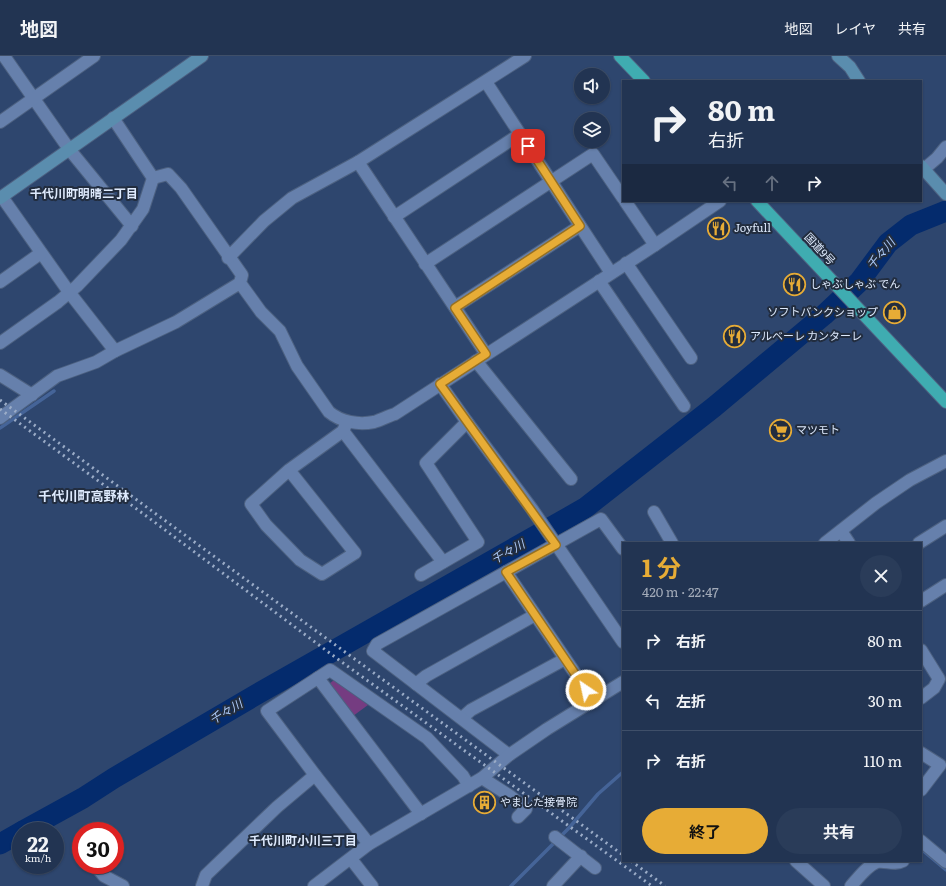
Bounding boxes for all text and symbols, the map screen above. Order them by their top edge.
text: 地図 [20,14,58,42]
text: 地図 [784,18,812,38]
text: レイヤ [834,18,876,38]
text: 共有 [898,18,926,38]
map controls [574,68,610,148]
button: sound [574,68,610,104]
text: 80 m [708,88,775,130]
icon: right [642,96,694,148]
button: layers [574,112,610,148]
text: 右折 [708,126,744,153]
pin [511,129,545,163]
icon: arrive [517,135,539,157]
icon: left [719,172,741,194]
icon: ahead [761,172,783,194]
icon: right [803,172,825,194]
district label: 千代川町明晴二丁目 [30,184,138,202]
restaurant icon: Joyfull [705,215,731,241]
place label: Joyfull [734,219,771,235]
street label: 国道9号 [802,229,840,268]
water label: 千々川 [862,232,900,273]
restaurant icon: しゃぶしゃぶ でん [781,271,807,297]
place label: しゃぶしゃぶ でん [810,275,900,291]
shop icon: ソフトバンクショップ [881,299,907,325]
place label: ソフトバンクショップ [767,303,878,319]
restaurant icon: アルベーレ カンターレ [722,323,748,349]
place label: アルベーレ カンターレ [750,327,862,343]
supermarket icon: マツモト [768,417,794,443]
place label: マツモト [796,421,840,437]
district label: 千代川町高野林 [38,486,130,505]
water label: 千々川 [487,534,529,568]
text: 1 分 [642,549,681,584]
button: close [860,555,902,597]
text: 420 m · 22:47 [642,582,719,601]
text: 右折 [676,629,706,652]
text: 80 m [868,629,902,652]
icon: right [642,630,664,652]
position arrow [565,669,607,711]
text: 左折 [676,689,706,712]
text: 30 m [868,689,902,712]
icon: left [642,690,664,712]
water label: 千々川 [205,693,247,728]
text: 右折 [676,749,706,772]
text: 110 m [864,749,902,772]
icon: right [642,750,664,772]
building icon: やました接骨院 [472,789,498,815]
place label: やました接骨院 [500,793,577,809]
button: 終了 [642,808,768,854]
button: 共有 [776,808,902,854]
speed limit sign: 30 [72,822,124,874]
text: 22 [27,828,49,858]
district label: 千代川町小川三丁目 [249,831,357,849]
text: km/h [25,850,51,865]

